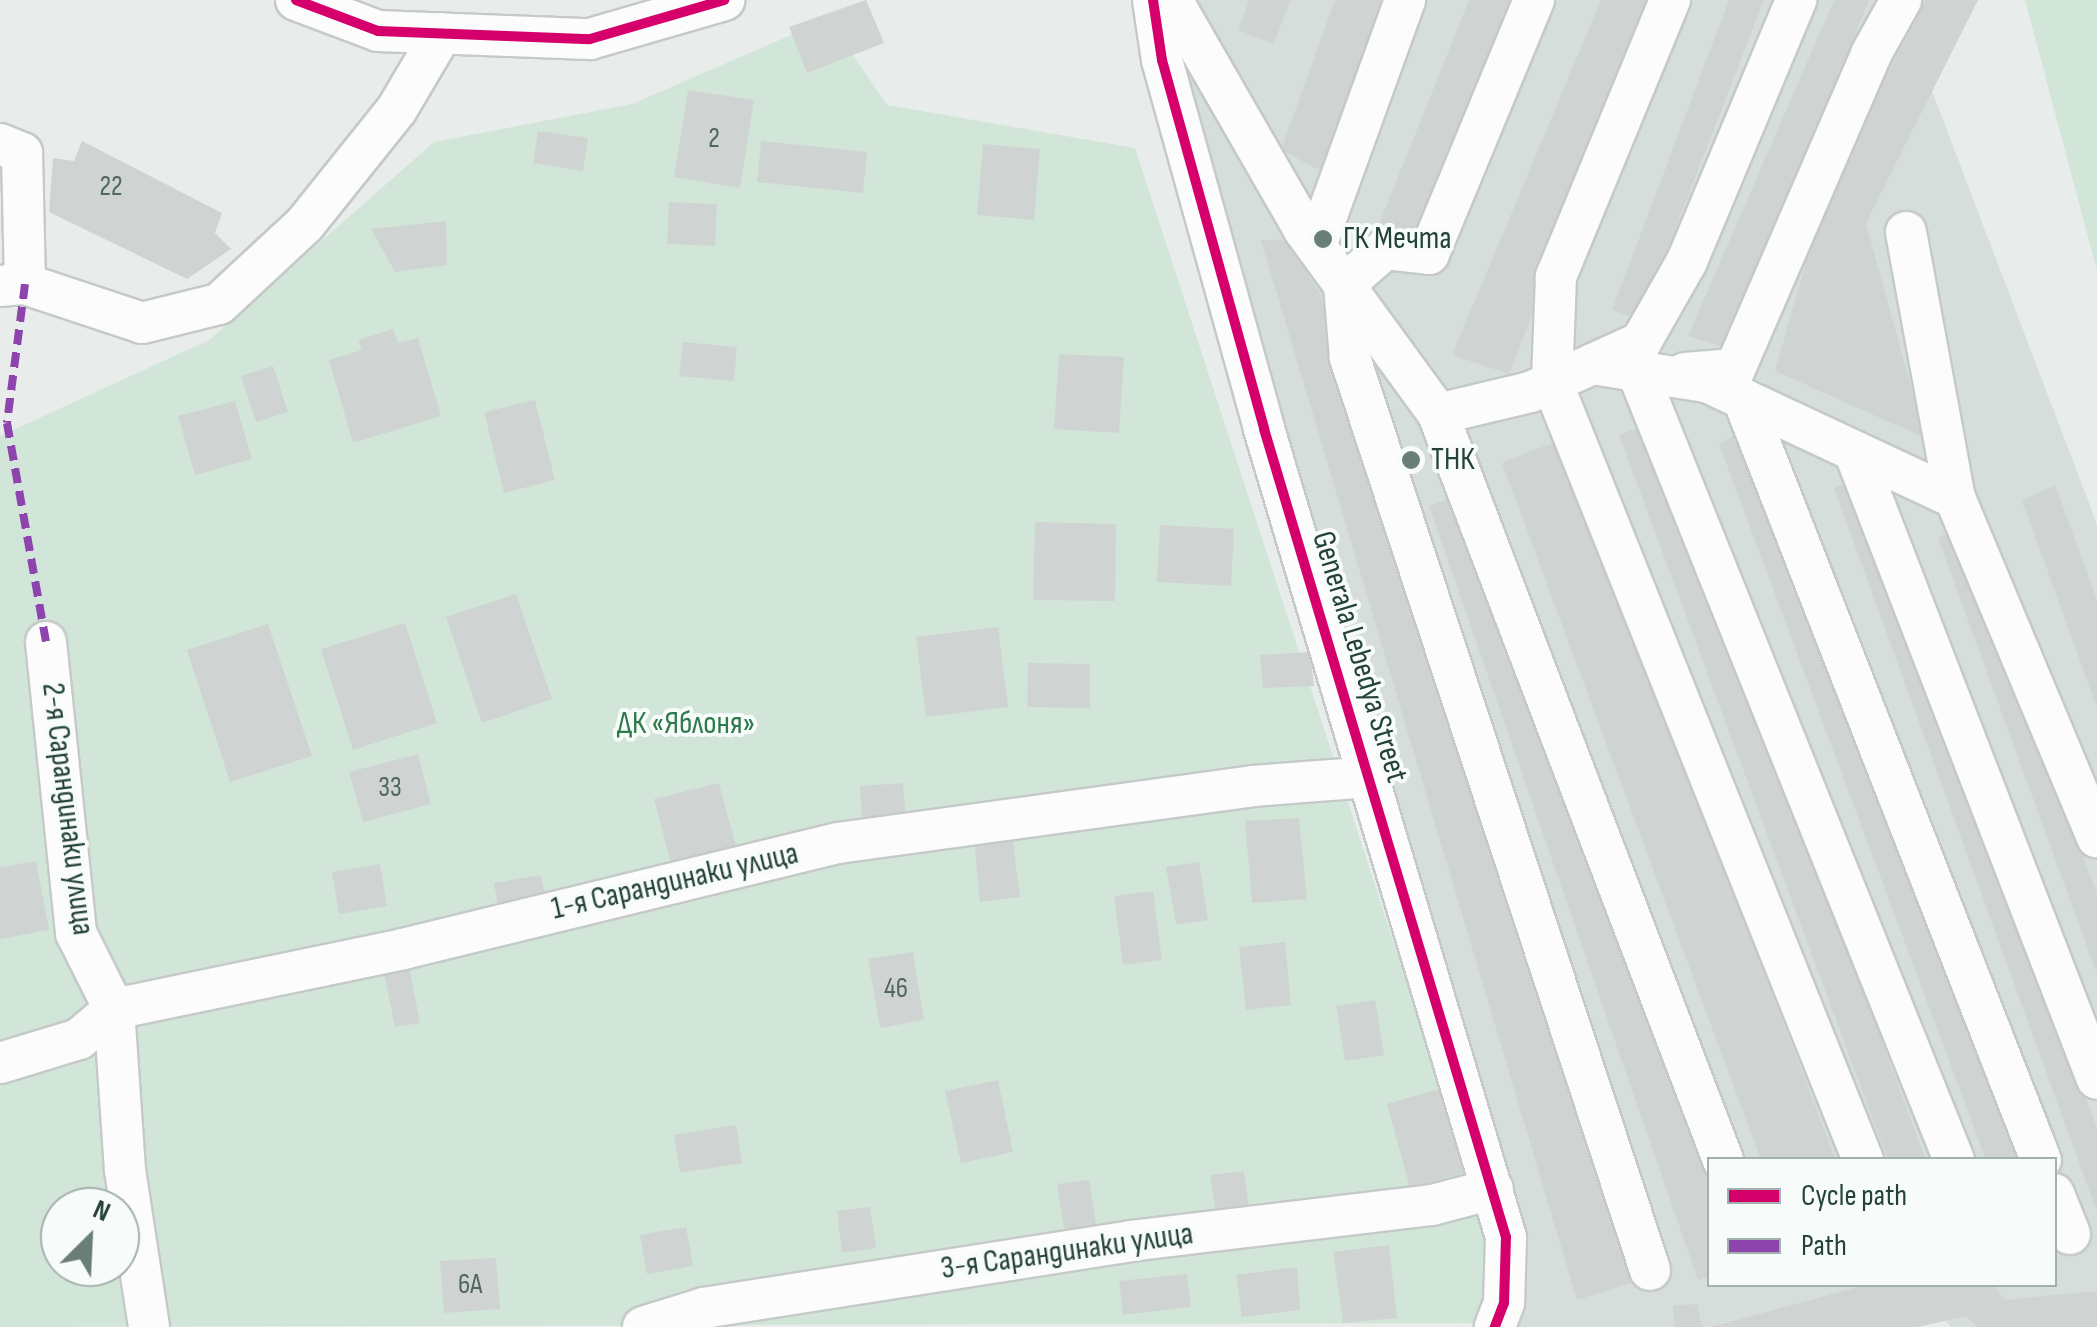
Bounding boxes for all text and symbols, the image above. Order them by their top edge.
house number: 2 [708,122,720,156]
house number: 22 [99,170,123,204]
place label: ГК Мечта [1343,220,1452,258]
marker: ГК Мечта [1312,228,1334,250]
place label: ТНК [1431,441,1475,479]
marker: ТНК [1400,449,1422,471]
street label: Generala Lebedya Street [1303,527,1415,787]
street label: 2-я Сарандинаки улица [32,681,102,937]
park label: ДК «Яблоня» [617,705,755,743]
house number: 33 [378,771,402,805]
street label: 1-я Сарандинаки улица [548,835,802,929]
house number: 46 [884,972,908,1006]
legend [1707,1157,2057,1287]
text: Cycle path [1801,1178,1907,1214]
north arrow [40,1187,140,1287]
text: N [88,1193,115,1229]
street label: 3-я Сарандинаки улица [938,1215,1196,1289]
text: Path [1801,1228,1847,1264]
house number: 6А [458,1268,482,1302]

